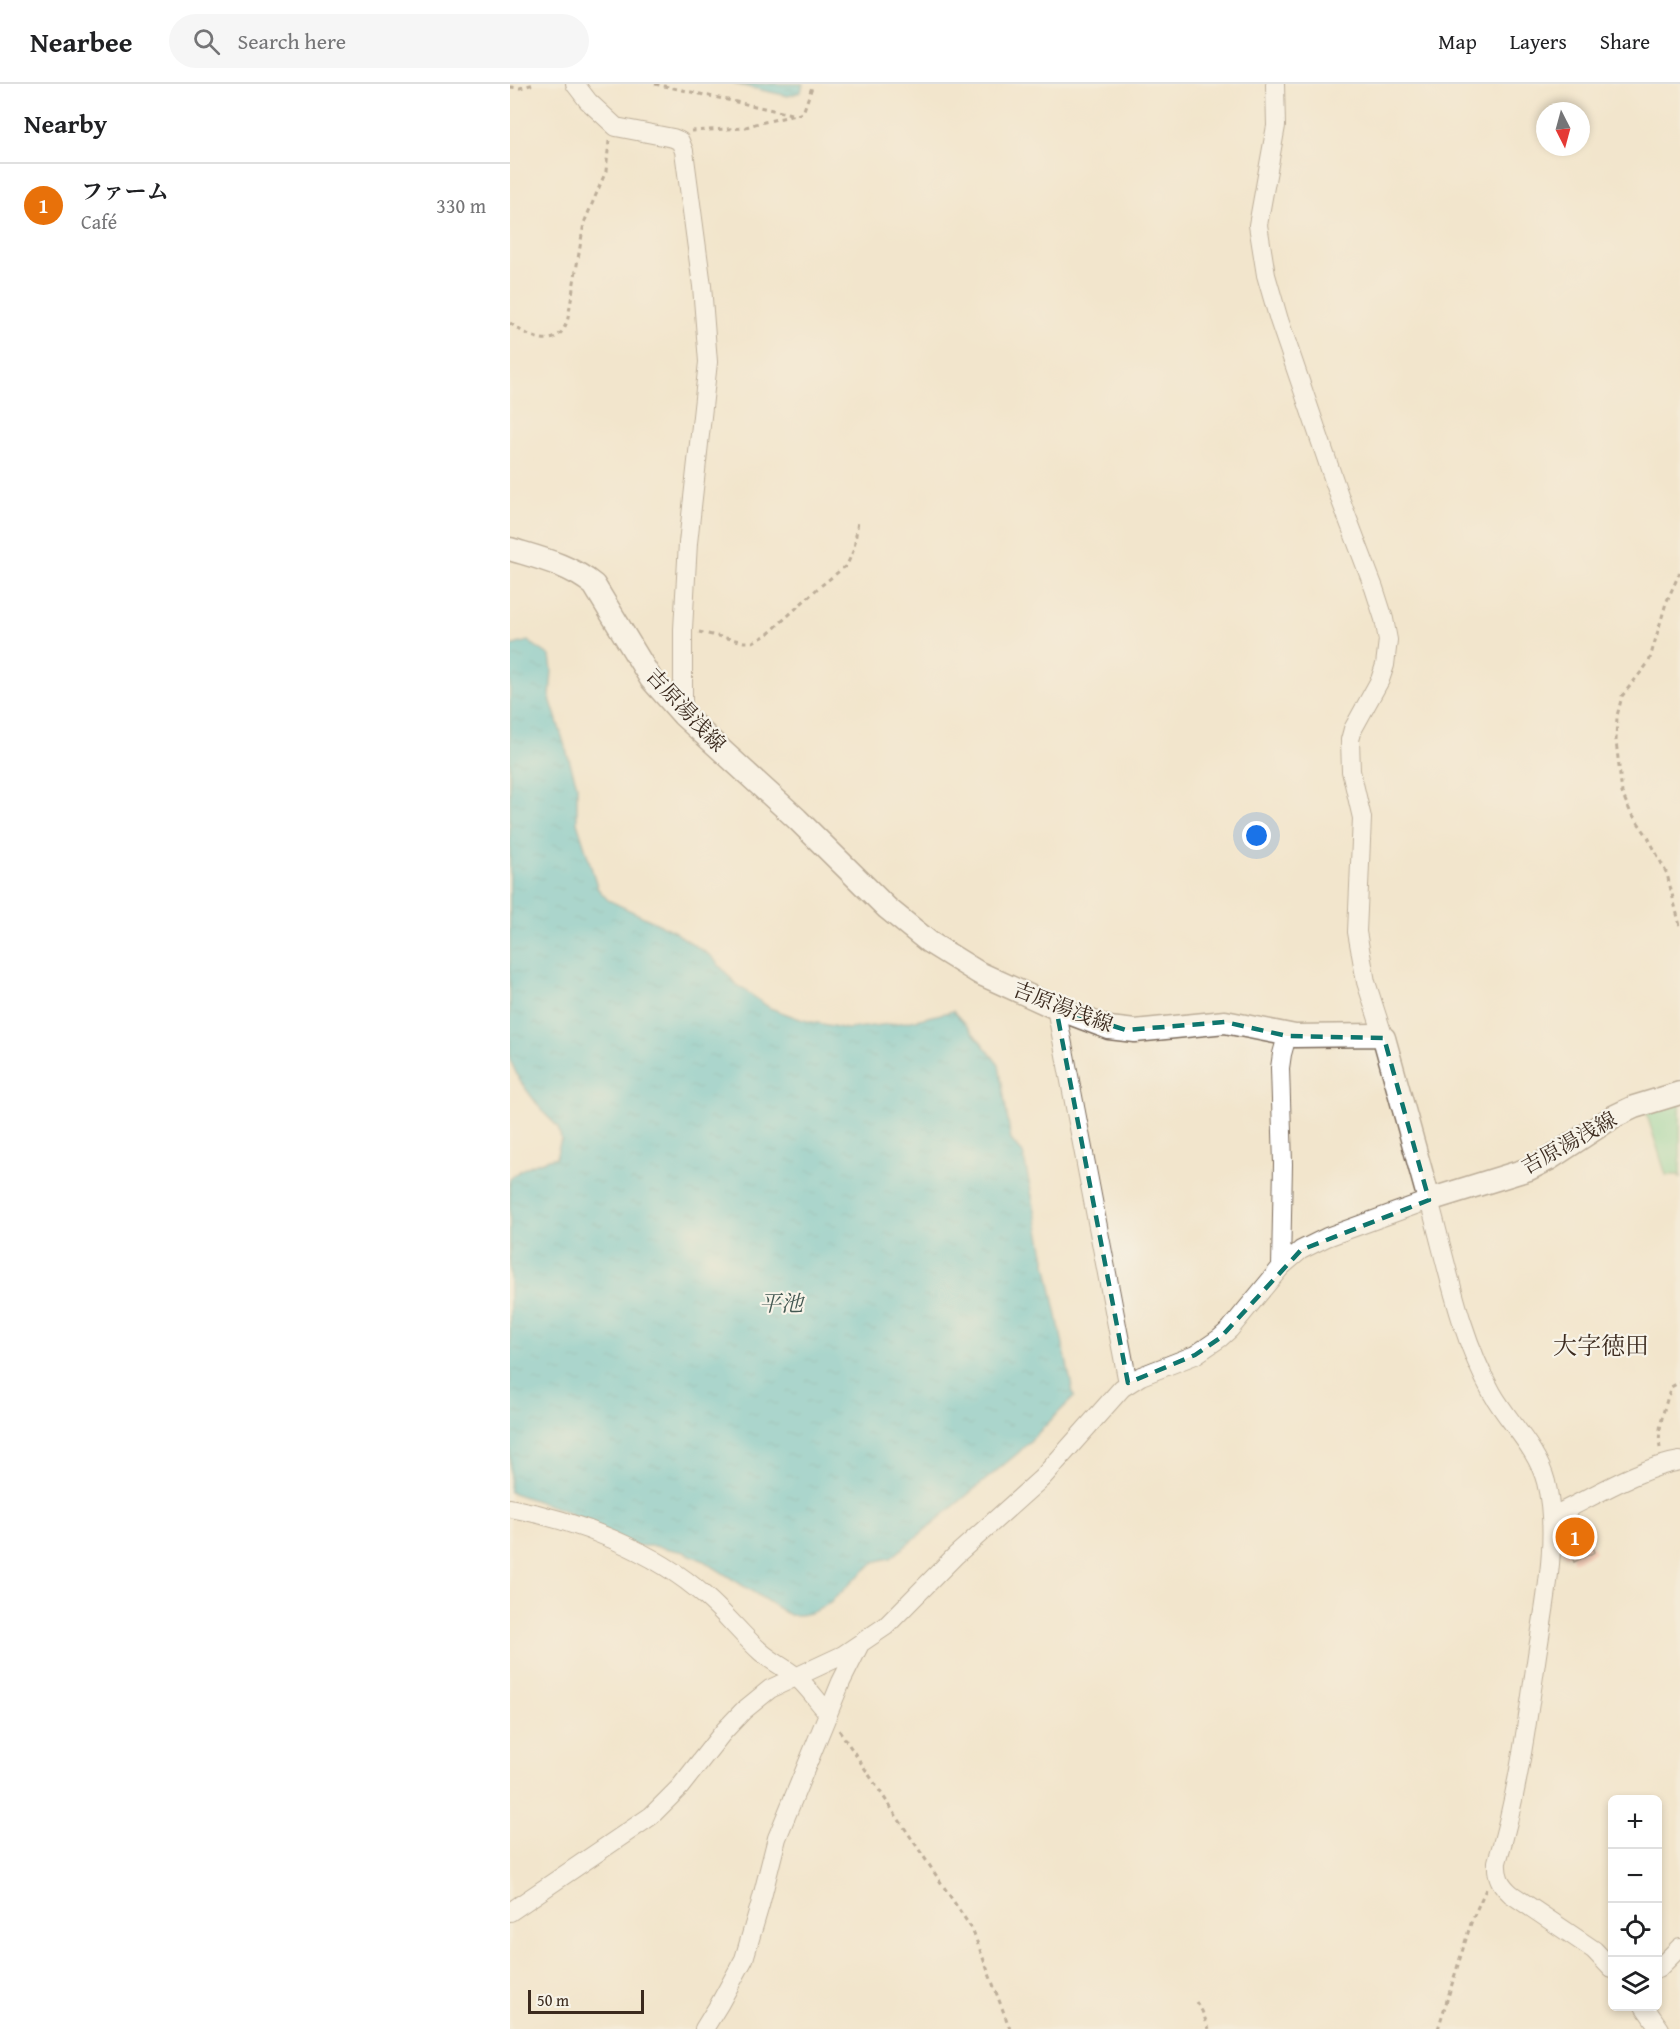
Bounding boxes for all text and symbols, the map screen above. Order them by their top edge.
search box [169,14,589,68]
text: Nearbee [30,21,133,62]
icon: search [190,25,223,58]
text: Search here [238,25,346,57]
text: Map [1438,26,1477,57]
text: Layers [1510,26,1567,57]
text: Share [1600,26,1650,57]
north arrow [1536,102,1590,156]
text: Nearby [24,104,107,143]
text: ファーム [81,175,169,207]
text: 1 [38,191,49,220]
text: 330 m [436,191,486,220]
text: Café [81,207,117,236]
street label: 吉原湯浅線 [639,661,734,759]
your location [1242,821,1271,850]
street label: 吉原湯浅線 [1009,973,1118,1040]
street label: 吉原湯浅線 [1515,1104,1622,1182]
water label: 平池 [759,1287,806,1319]
district label: 大字徳田 [1553,1328,1649,1363]
pin: 1 [1556,1514,1594,1560]
map controls [1608,1795,1662,2011]
button: + [1608,1795,1662,1849]
button: − [1608,1849,1662,1903]
button: locate [1608,1903,1662,1957]
button: layers [1608,1957,1662,2011]
scale bar [528,1987,644,2014]
text: 50 m [537,1988,569,2012]

